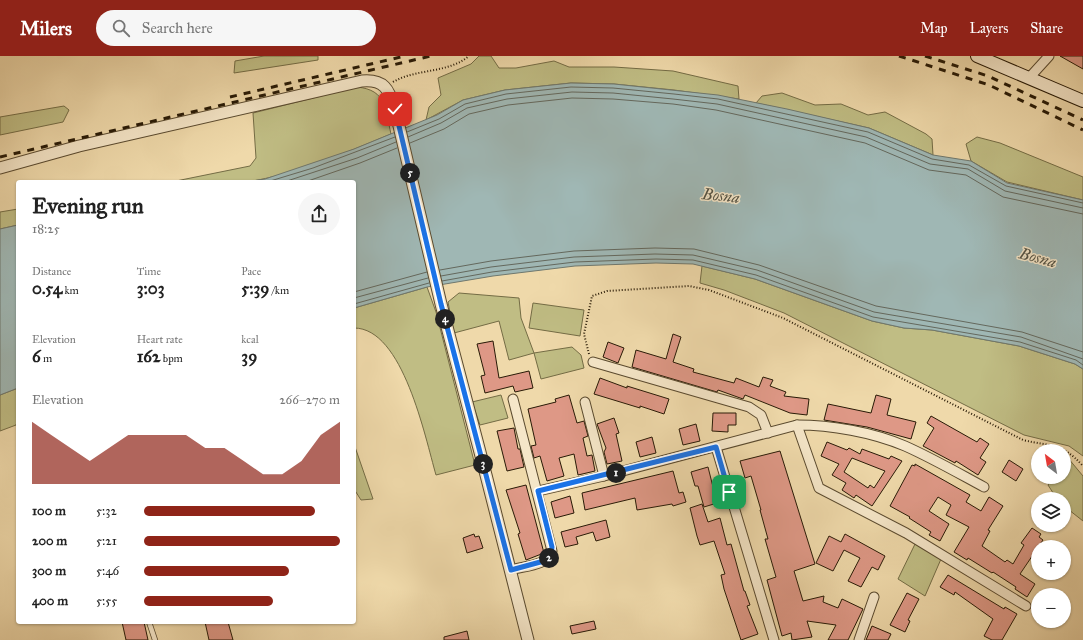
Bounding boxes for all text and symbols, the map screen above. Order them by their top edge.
search box [96,10,376,46]
text: Milers [20,17,72,40]
icon: search [110,17,132,39]
text: Search here [142,19,213,37]
text: Map [920,20,948,37]
text: Layers [970,20,1008,37]
text: Share [1030,20,1063,37]
pin [378,92,412,126]
icon: check [384,98,406,120]
pin: 5 [400,163,420,183]
text: 5 [407,166,413,179]
water label: Bosna [700,184,741,207]
text: Evening run [32,192,144,219]
button: share [298,193,340,235]
text: 18:25 [32,221,60,237]
water label: Bosna [1016,243,1059,272]
text: Distance [32,265,71,278]
text: Time [137,265,161,278]
text: Pace [241,265,261,278]
text: 0.54 [32,278,62,299]
text: 3:03 [137,278,164,299]
text: 5:39 [241,278,269,299]
text: km [62,284,79,297]
text: /km [269,284,289,297]
pin: 4 [435,309,455,329]
text: 4 [442,312,448,325]
text: Elevation [32,333,76,346]
text: Heart rate [137,333,183,346]
text: kcal [241,333,259,346]
text: 6 [32,346,41,367]
text: 162 [137,346,160,367]
text: 39 [241,346,257,367]
text: m [41,352,52,365]
text: bpm [160,352,183,365]
text: Elevation [32,392,84,408]
text: 266–270 m [279,392,340,408]
north arrow [1031,444,1071,484]
map controls [1031,444,1071,628]
pin: 3 [473,454,493,474]
text: 3 [481,457,485,470]
pin: 1 [606,463,626,483]
text: 1 [614,466,618,479]
pin [712,475,746,509]
icon: arrive [718,481,740,503]
button: layers [1031,492,1071,532]
text: 100 m [32,503,66,519]
text: 5:32 [96,503,117,519]
text: 200 m [32,533,67,549]
text: 5:21 [96,533,117,549]
button: + [1031,540,1071,580]
pin: 2 [539,548,559,568]
text: 2 [546,551,552,564]
text: 300 m [32,563,66,579]
text: 5:46 [96,563,119,579]
button: − [1031,588,1071,628]
text: 400 m [32,593,68,609]
text: 5:55 [96,593,117,609]

